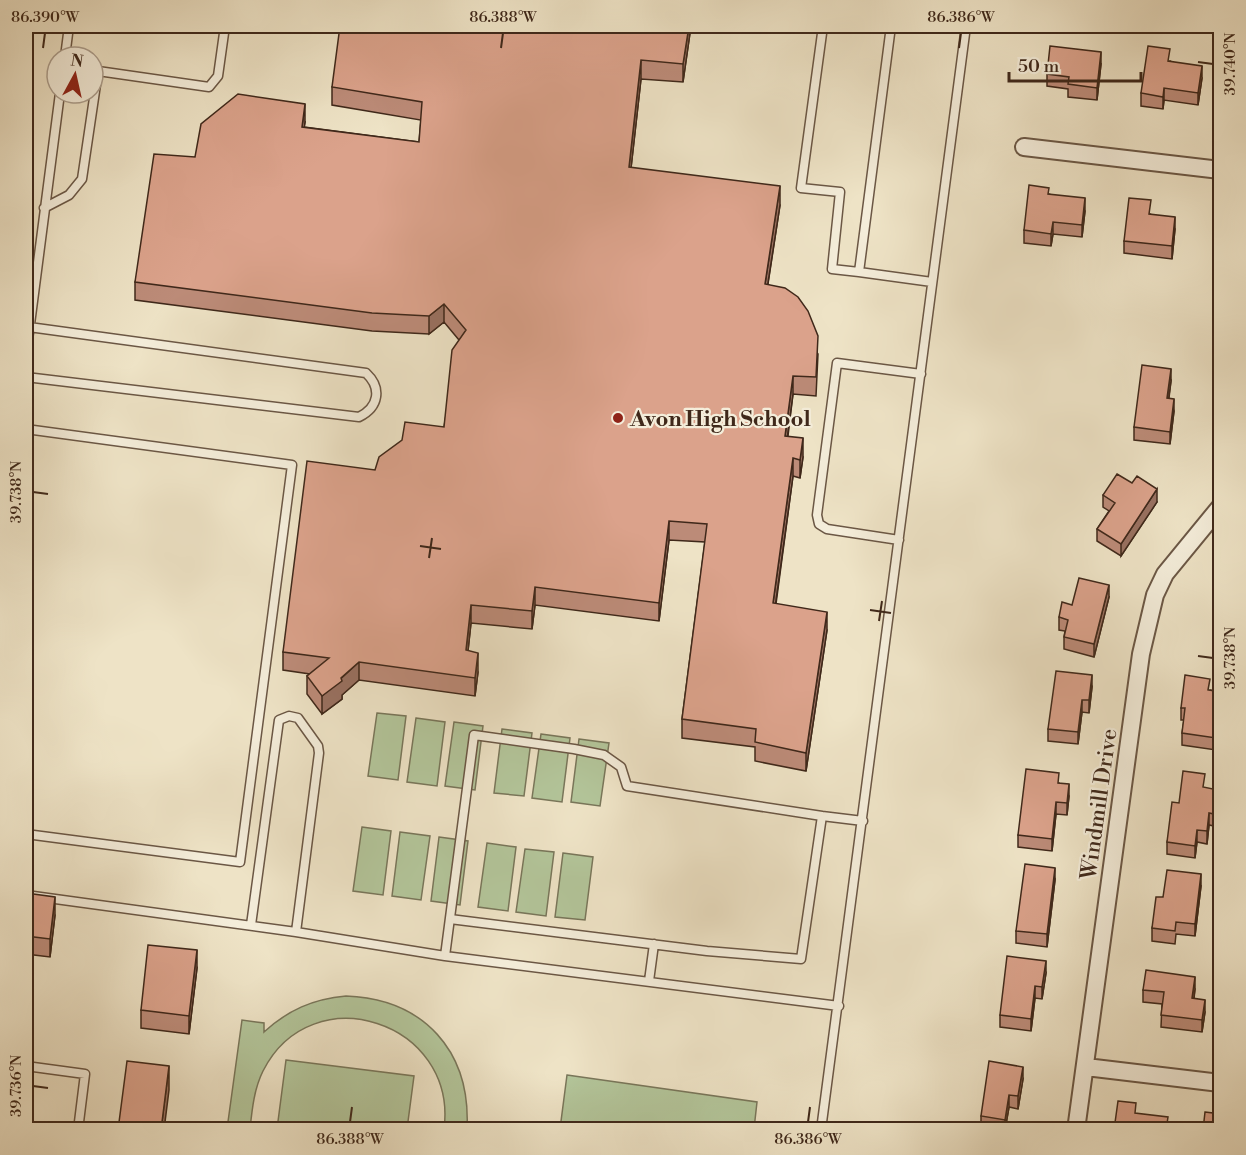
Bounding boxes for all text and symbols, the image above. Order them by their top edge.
text: 86.390°W [11,8,79,27]
text: 86.388°W [469,8,537,27]
text: 86.386°W [927,8,995,27]
text: 39.740°N [1221,33,1240,95]
north arrow [45,45,105,105]
scale bar [1009,45,1141,83]
text: N [69,50,85,72]
text: 50 m [1018,55,1060,78]
place label: Avon High School [629,406,811,433]
marker: Avon High School [611,411,625,425]
text: 39.738°N [7,461,26,523]
text: 39.738°N [1221,627,1240,689]
street label: Windmill Drive [1075,727,1123,882]
text: 39.736°N [7,1055,26,1117]
text: 86.388°W [316,1130,384,1149]
text: 86.386°W [774,1130,842,1149]

